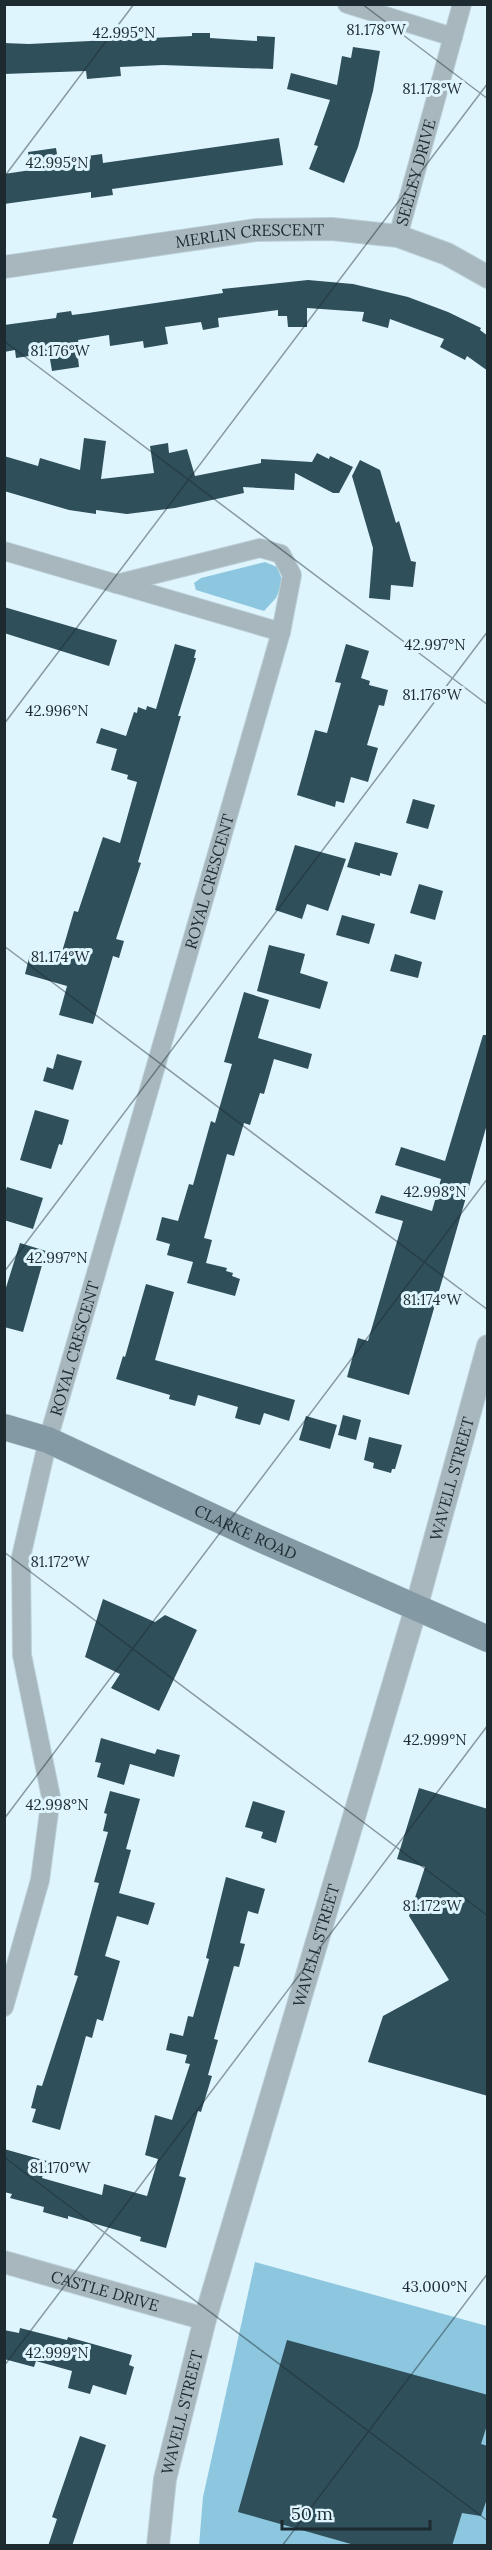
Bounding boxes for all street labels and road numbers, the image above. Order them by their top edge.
street label: SEELEY DRIVE [391,117,440,228]
street label: MERLIN CRESCENT [174,219,324,252]
street label: ROYAL CRESCENT [180,812,238,951]
street label: ROYAL CRESCENT [45,1279,103,1418]
street label: WAVELL STREET [425,1415,478,1543]
street label: CLARKE ROAD [191,1500,300,1564]
street label: WAVELL STREET [288,1882,344,2009]
street label: CASTLE DRIVE [49,2266,161,2315]
street label: WAVELL STREET [157,2348,207,2477]

